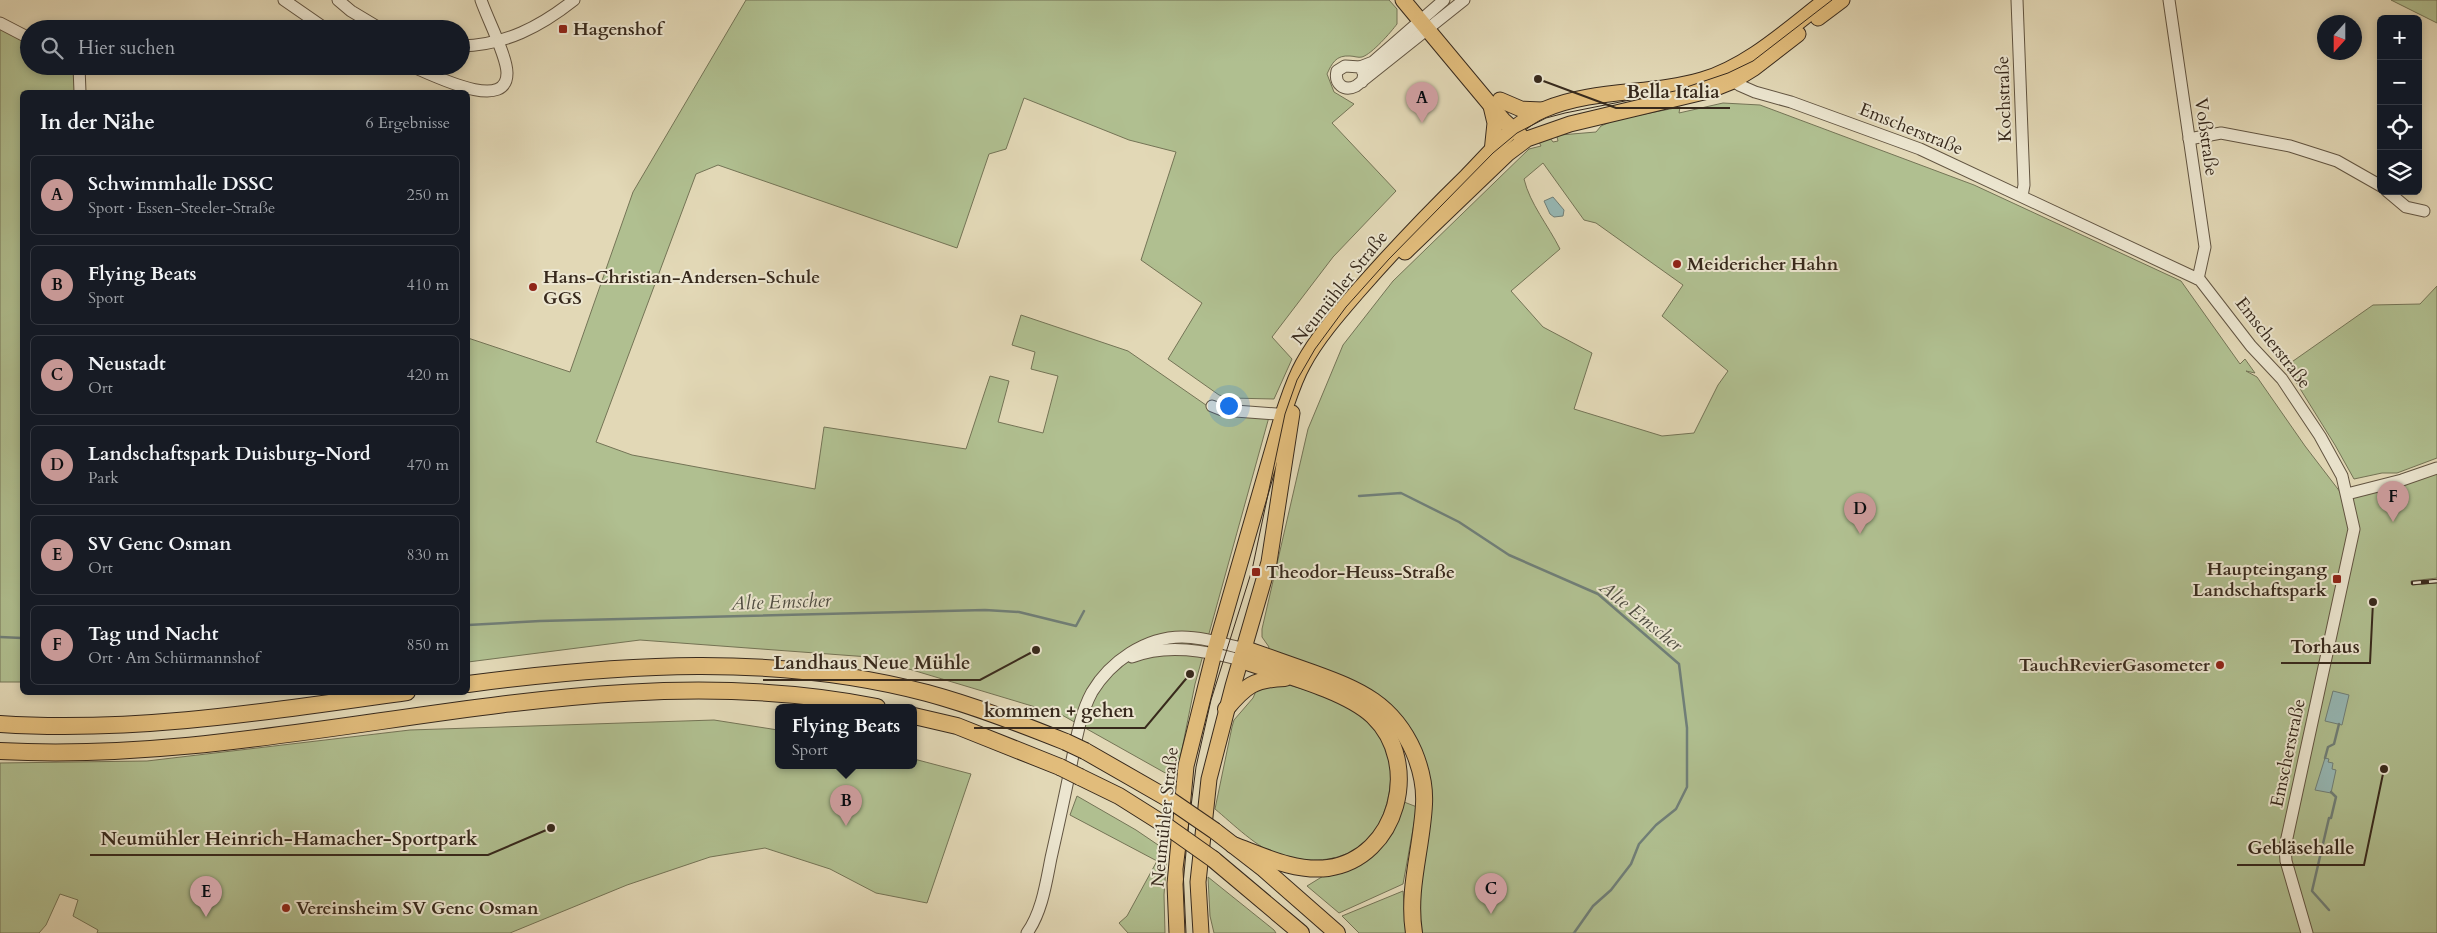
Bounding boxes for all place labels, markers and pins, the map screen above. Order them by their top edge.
place label: Hagenshof [573,17,665,42]
marker: Hagenshof [557,23,569,35]
callout: Bella Italia [1616,74,1730,108]
pin: A [1406,82,1438,123]
place label: Meidericher Hahn [1687,252,1839,277]
marker: Meidericher Hahn [1671,258,1683,270]
place label: Hans-Christian-Andersen-Schule GGS [543,265,820,311]
marker: Hans-Christian-Andersen-Schule GGS [527,281,539,293]
pin: F [2377,481,2409,522]
pin: D [1844,493,1876,534]
place label: Haupteingang Landschaftspark [2193,557,2328,603]
place label: Theodor-Heuss-Straße [1266,560,1455,585]
marker: Theodor-Heuss-Straße [1250,566,1262,578]
marker: Haupteingang Landschaftspark [2331,573,2343,585]
callout: Torhaus [2281,629,2370,663]
callout: Landhaus Neue Mühle [763,646,980,680]
place label: TauchRevierGasometer [2019,653,2211,678]
marker: TauchRevierGasometer [2214,659,2226,671]
callout: kommen + gehen [974,694,1145,728]
pin: B [830,785,862,826]
callout: Neumühler Heinrich-Hamacher-Sportpark [90,821,488,855]
callout: Gebläsehalle [2237,831,2364,865]
pin: C [1475,873,1507,914]
pin: E [190,876,222,917]
place label: Vereinsheim SV Genc Osman [296,896,539,921]
marker: Vereinsheim SV Genc Osman [280,902,292,914]

